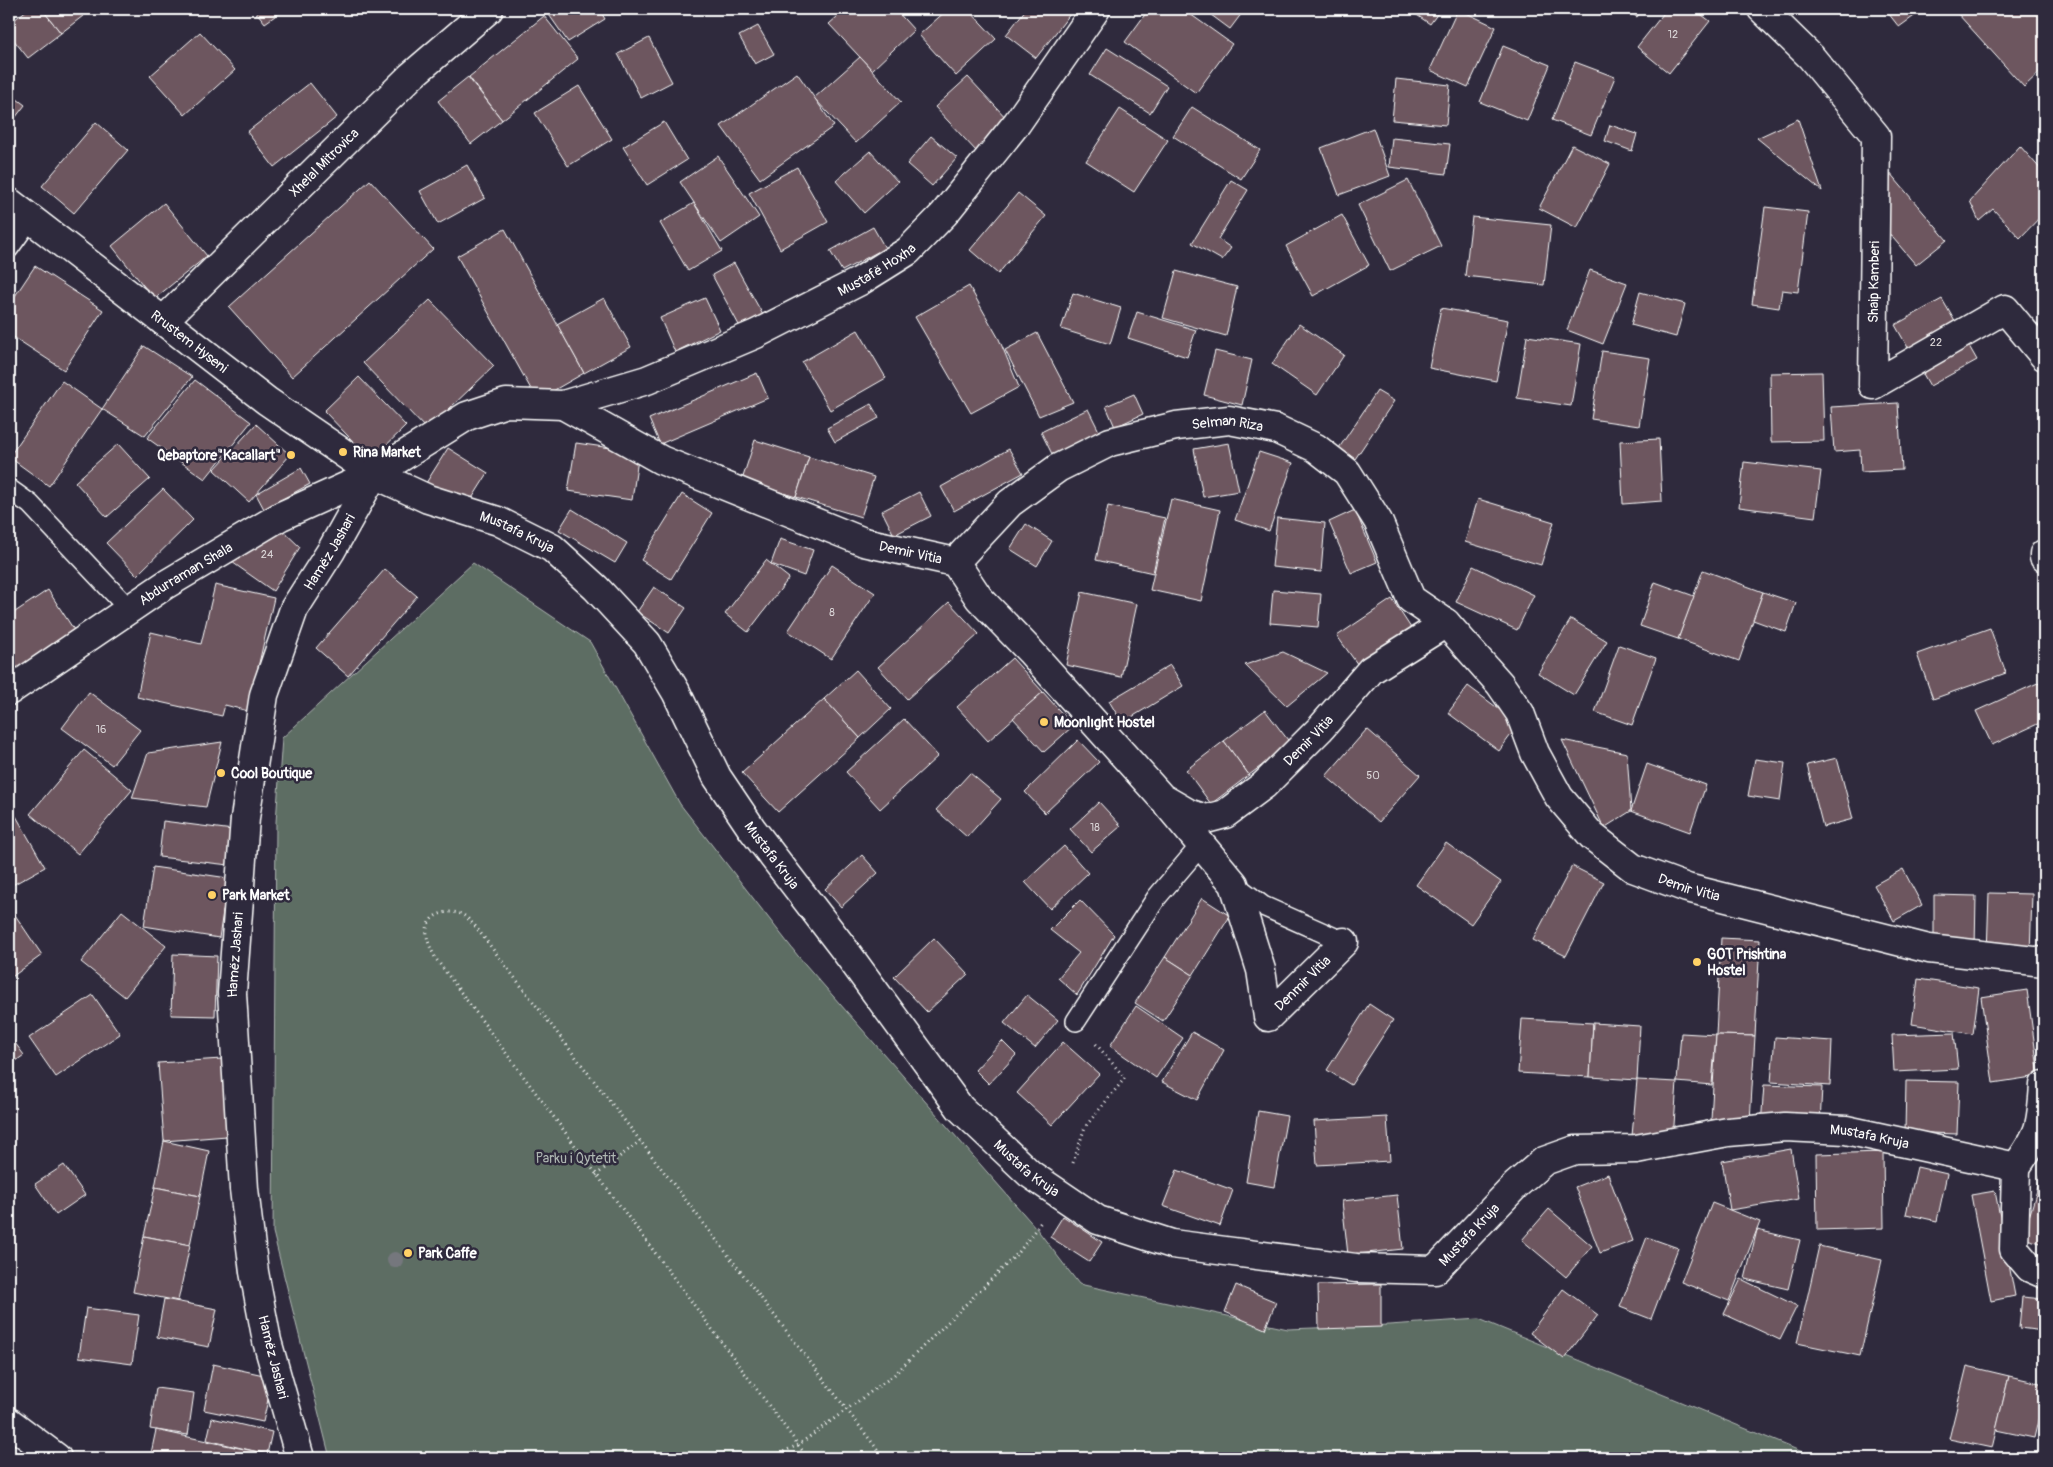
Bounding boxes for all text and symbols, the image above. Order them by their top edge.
house number: 12 [1668,28,1678,41]
street label: Xhelal Mitrovica [286,124,362,200]
street label: Mustafë Hoxha [835,240,919,300]
street label: Shaip Kamberi [1865,240,1883,323]
street label: Rrustem Hyseni [148,306,232,377]
house number: 22 [1930,336,1942,349]
street label: Selman Riza [1191,412,1265,435]
place label: Rina Market [353,444,421,461]
marker: Rina Market [337,446,349,458]
place label: Qebaptore"Kacallart" [157,447,281,464]
marker: Qebaptore"Kacallart" [285,449,297,461]
street label: Mustafa Kruja [478,507,557,556]
street label: Hamëz Jashari [300,510,359,593]
street label: Demir Vitia [877,537,944,567]
street label: Abdurraman Shala [135,538,235,609]
house number: 24 [261,548,274,561]
house number: 8 [829,606,835,619]
street label: Demir Vitia [1280,712,1337,769]
place label: Moonlıght Hostel [1054,714,1155,731]
marker: Moonlıght Hostel [1038,716,1050,728]
house number: 16 [96,723,106,736]
place label: Cool Boutique [231,765,313,782]
marker: Cool Boutique [215,767,227,779]
house number: 50 [1366,769,1380,782]
street label: Mustafa Kruja [741,818,803,892]
house number: 18 [1090,821,1100,834]
street label: Demir Vitia [1656,870,1722,905]
place label: Park Market [222,887,290,904]
marker: Park Market [206,889,218,901]
street label: Hamëz Jashari [223,911,247,998]
place label: GOT Prishtina Hostel [1707,946,1787,979]
street label: Denmir Vitia [1271,952,1334,1014]
marker: GOT Prishtina Hostel [1691,956,1703,968]
street label: Mustafa Kruja [1830,1121,1911,1152]
street label: Mustafa Kruja [990,1136,1063,1200]
park label: Parku i Qytetit [536,1150,617,1167]
street label: Mustafa Kruja [1435,1199,1503,1269]
place label: Park Caffe [418,1245,478,1262]
marker: Park Caffe [402,1247,414,1259]
street label: Hamëz Jashari [254,1313,292,1401]

